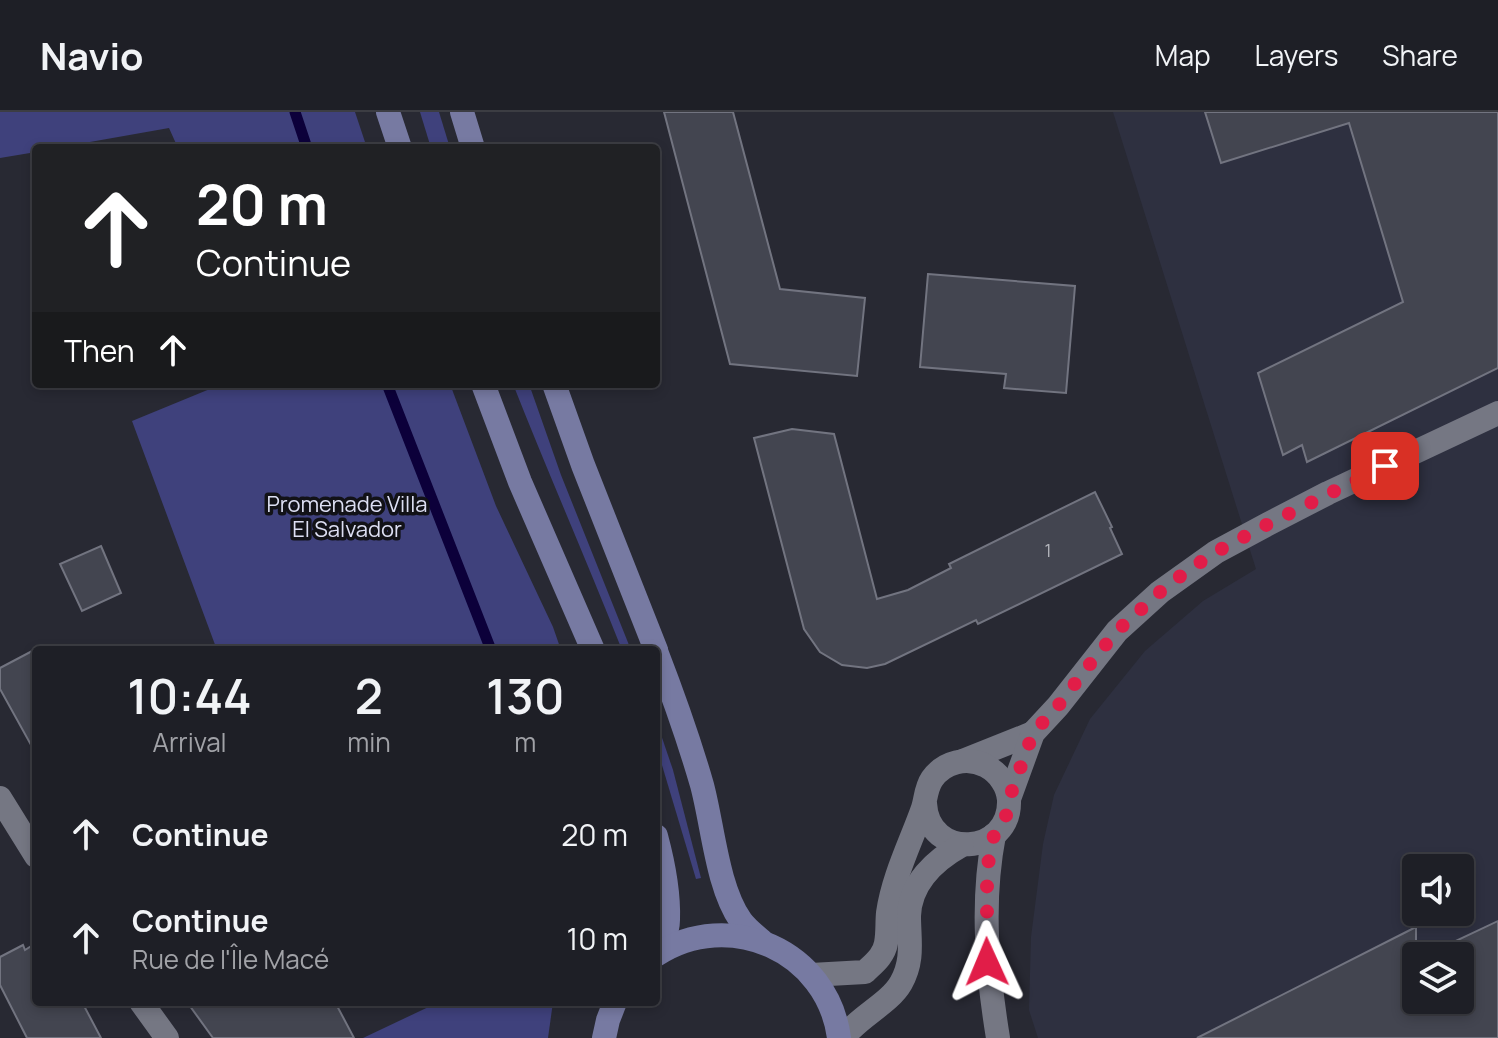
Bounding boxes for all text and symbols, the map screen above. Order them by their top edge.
text: Navio [40,29,144,81]
text: Map [1155,36,1211,74]
text: Layers [1255,36,1338,74]
text: Share [1382,36,1458,74]
text: 20 m [196,165,328,242]
icon: ahead [64,176,168,280]
text: Continue [196,238,351,287]
icon: ahead [151,328,195,372]
text: Then [64,330,135,371]
pin [1351,432,1419,500]
icon: arrive [1363,444,1407,488]
park label: Promenade Villa El Salvador [266,489,428,544]
house number: 1 [1044,538,1052,562]
text: 10:44 [127,663,252,728]
text: 2 [355,663,383,728]
text: 130 [486,663,565,728]
text: Arrival [152,724,227,760]
text: min [347,724,391,760]
text: m [514,724,536,760]
icon: ahead [64,812,108,856]
text: Continue [132,814,268,855]
text: 20 m [561,814,628,855]
map controls [1402,854,1474,1014]
button: sound [1402,854,1474,926]
text: Continue [132,900,268,941]
icon: ahead [64,916,108,960]
text: 10 m [567,918,628,959]
position arrow [945,920,1029,1004]
text: Rue de l'Île Macé [132,941,329,977]
button: layers [1402,942,1474,1014]

